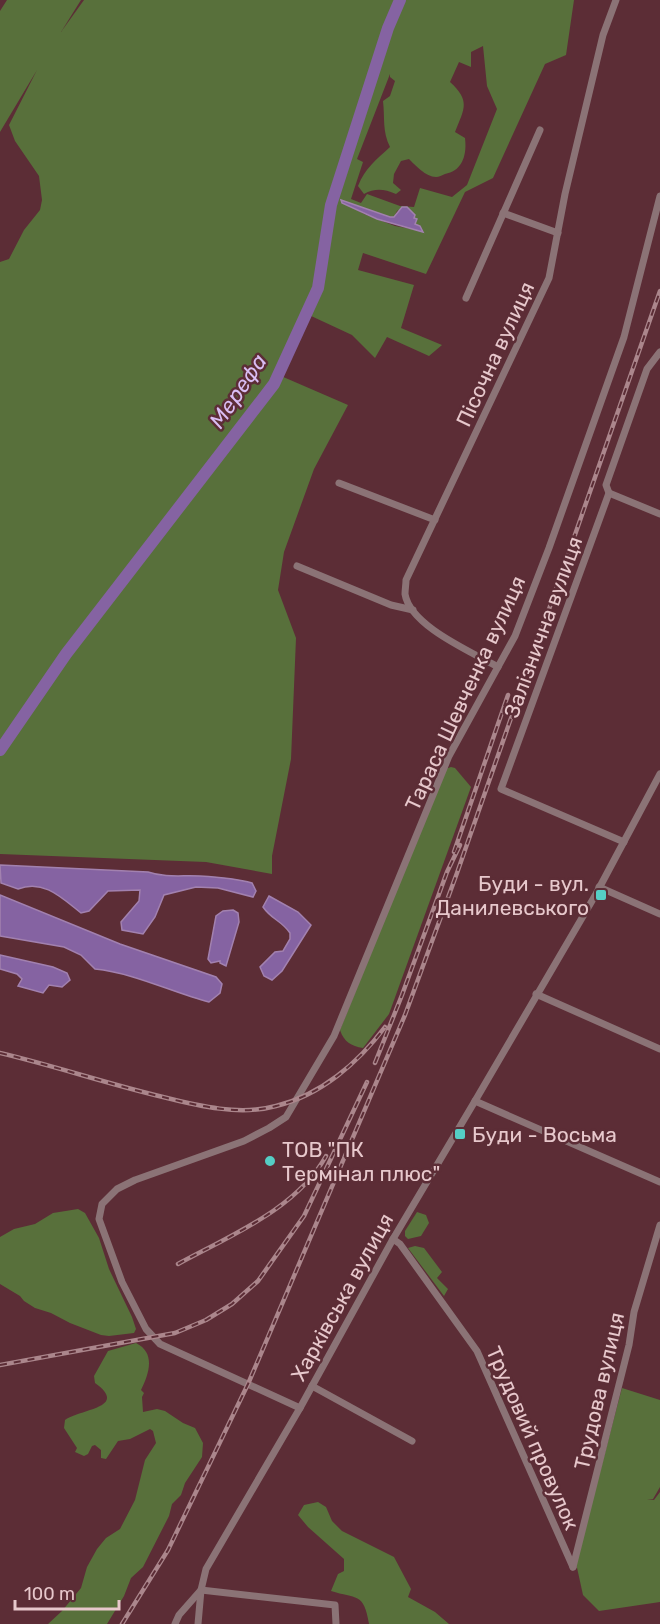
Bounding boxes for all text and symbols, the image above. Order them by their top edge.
street label: Пісочна вулиця [451,278,539,430]
water label: Мерефа [203,349,273,433]
street label: Залізнична вулиця [499,533,587,721]
street label: Тараса Шевченка вулиця [400,572,530,814]
place label: Буди - вул. Данилевського [435,871,589,920]
marker: Буди - вул. Данилевського [594,888,608,902]
place label: Буди - Восьма [472,1122,617,1147]
marker: Буди - Восьма [453,1127,467,1141]
place label: ТОВ "ПК Термінал плюс" [282,1137,440,1186]
marker: ТОВ "ПК Термінал плюс" [263,1154,277,1168]
street label: Харківська вулиця [286,1209,398,1385]
street label: Трудова вулиця [569,1310,629,1472]
street label: Трудовий провулок [481,1342,585,1534]
scale bar [15,1573,118,1611]
text: 100 m [24,1583,75,1605]

